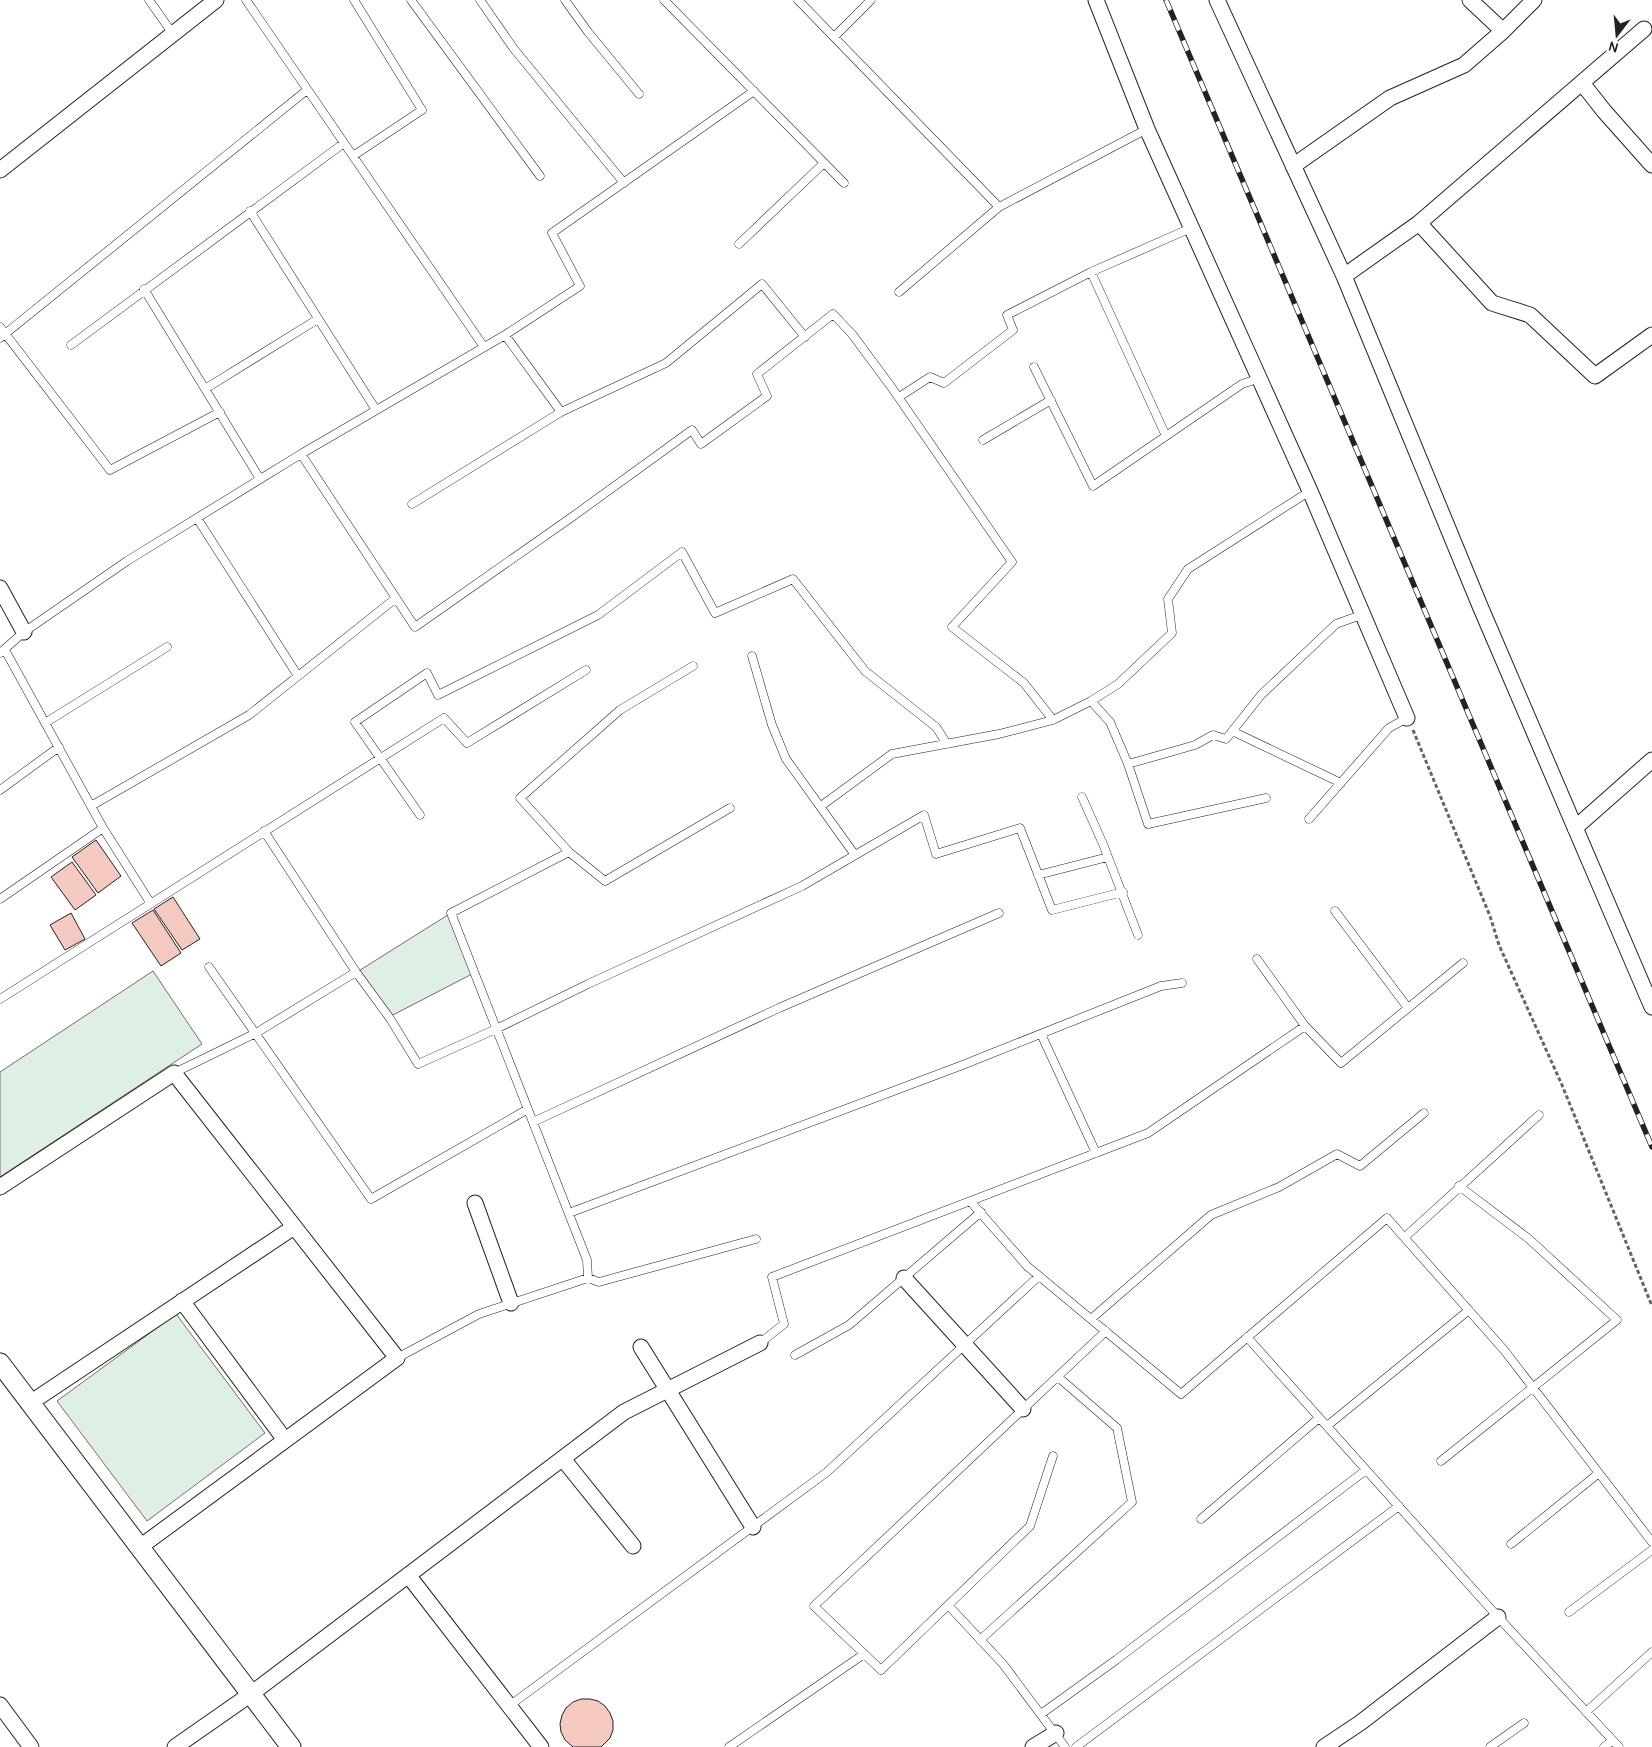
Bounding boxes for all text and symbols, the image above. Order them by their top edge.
north arrow [1592,10,1642,60]
text: N [1606,37,1621,57]

